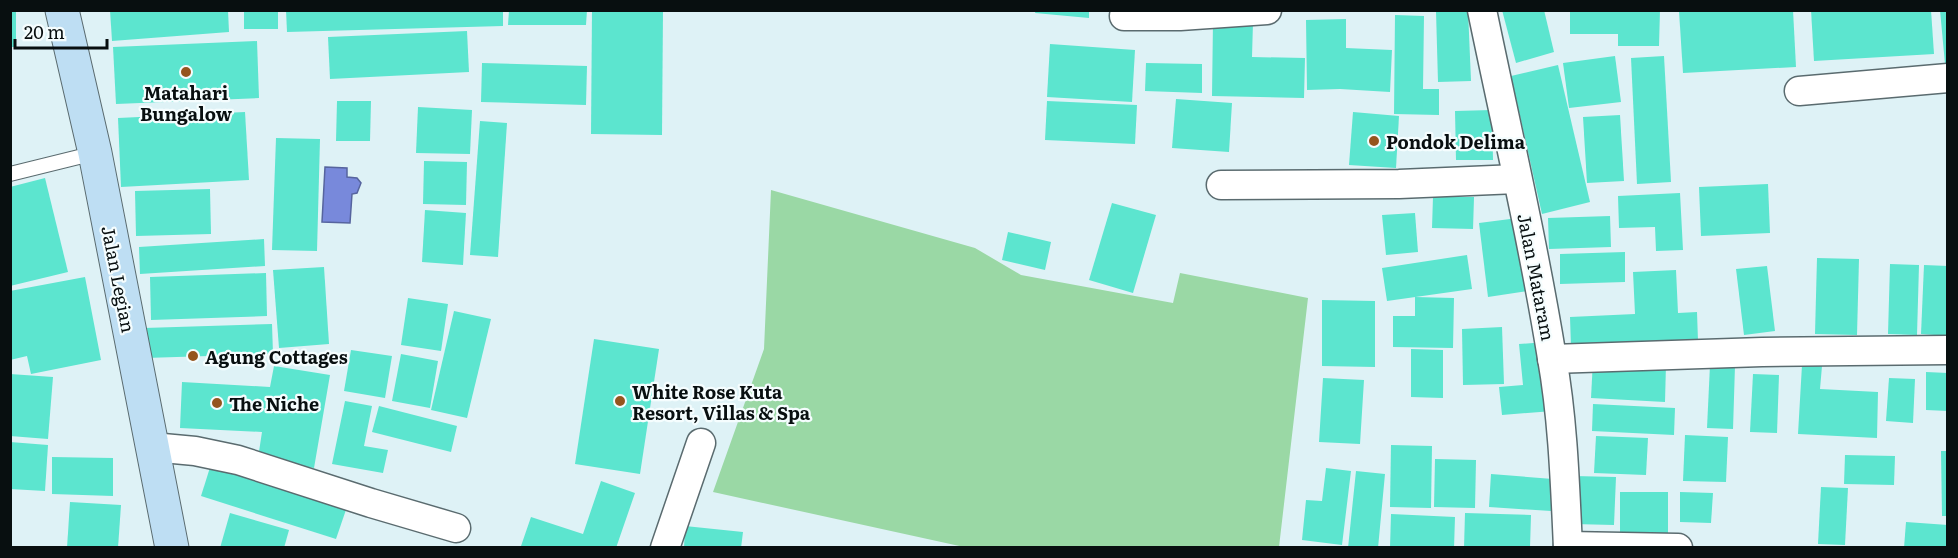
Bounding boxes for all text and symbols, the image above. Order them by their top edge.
scale bar [15,12,106,50]
text: 20 m [24,18,65,45]
marker: Matahari Bungalow [179,65,193,79]
place label: Matahari Bungalow [140,79,233,127]
place label: Pondok Delima [1386,128,1526,155]
marker: Pondok Delima [1367,134,1381,148]
street label: Jalan Mataram [1511,211,1563,343]
street label: Jalan Legian [95,223,143,335]
place label: Agung Cottages [205,343,348,370]
marker: Agung Cottages [186,349,200,363]
place label: White Rose Kuta Resort, Villas & Spa [632,378,811,426]
place label: The Niche [229,390,319,417]
marker: White Rose Kuta Resort, Villas & Spa [613,394,627,408]
marker: The Niche [210,396,224,410]

